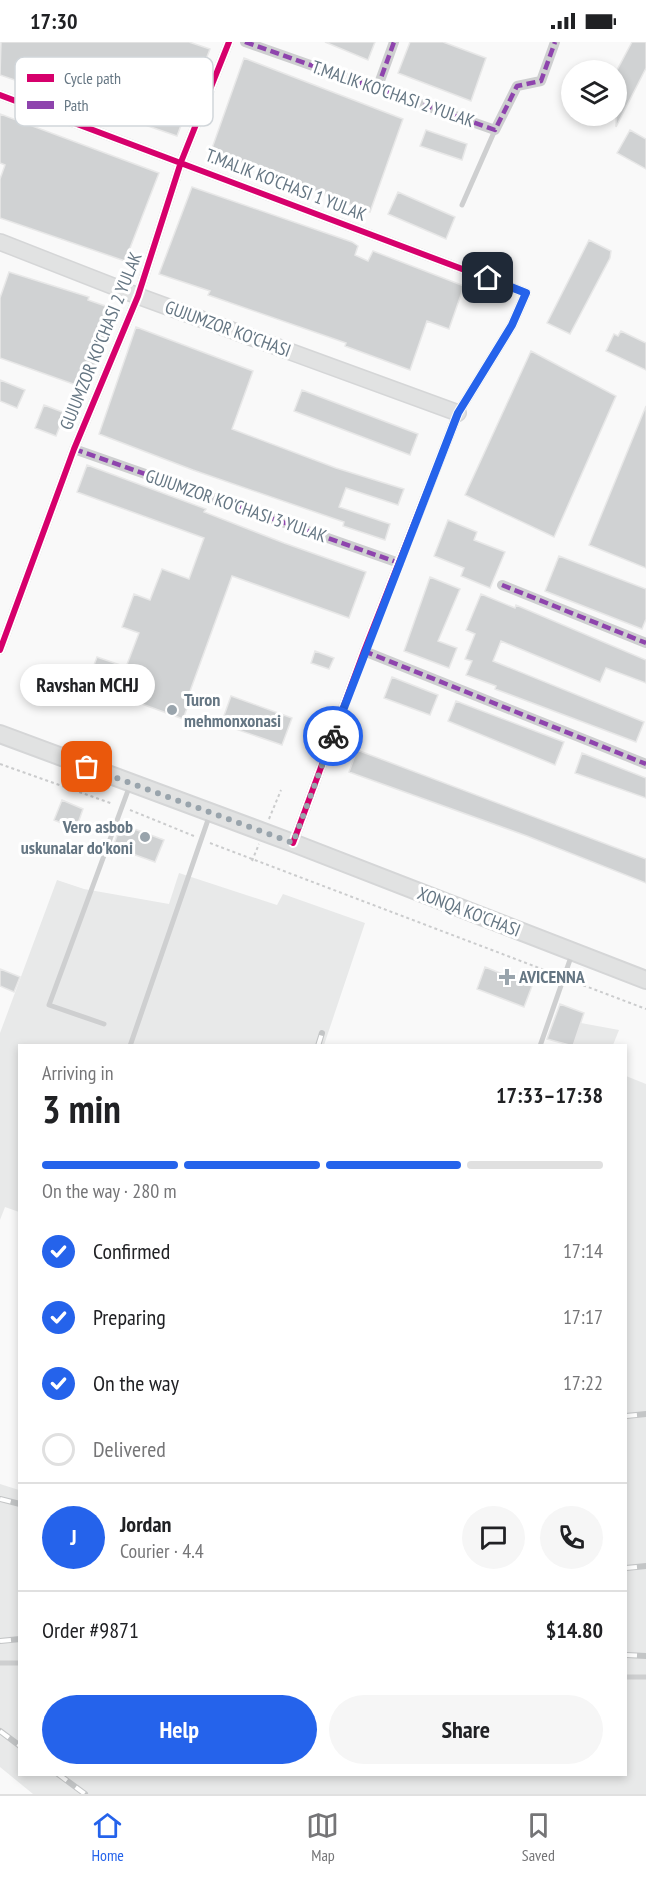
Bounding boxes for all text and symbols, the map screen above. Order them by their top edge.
text: 17:30 [30,7,78,35]
street label: T.MALIK KO'CHASI 2 YULAK [309,55,478,132]
legend [15,57,213,126]
map controls [561,60,627,126]
button: layers [561,60,627,126]
text: Cycle path [64,68,121,88]
text: Path [64,95,89,115]
street label: T.MALIK KO'CHASI 1 YULAK [203,143,370,226]
street label: GUJUMZOR KO'CHASI 2 YULAK [54,248,147,433]
pin [462,252,513,303]
icon: home [471,261,504,294]
street label: GUJUMZOR KO'CHASI [162,295,294,362]
street label: GUJUMZOR KO'CHASI 3 YULAK [143,464,330,547]
callout: Ravshan MCHJ [20,665,154,707]
text: Ravshan MCHJ [36,672,139,698]
place label: Turon mehmonxonasi [184,688,281,732]
marker: Turon mehmonxonasi [165,703,179,717]
courier [303,706,363,766]
icon: bike [317,720,350,753]
pin [61,741,112,792]
icon: bag [70,750,103,783]
place label: Vero asbob uskunalar do'koni [21,815,133,859]
marker: Vero asbob uskunalar do'koni [138,830,152,844]
street label: XONQA KO'CHASI [415,881,524,942]
place label: AVICENNA [518,965,586,988]
marker: AVICENNA [500,970,514,984]
text: Arriving in [42,1060,114,1086]
text: 17:33–17:38 [496,1081,603,1109]
text: 3 min [42,1083,121,1134]
text: On the way · 280 m [42,1178,177,1204]
icon: check [42,1235,75,1268]
text: Confirmed [93,1237,170,1265]
text: 17:14 [563,1238,603,1264]
icon: check [42,1301,75,1334]
text: Preparing [93,1303,166,1331]
text: 17:17 [563,1304,603,1330]
icon: check [42,1367,75,1400]
text: On the way [93,1369,179,1397]
text: 17:22 [563,1370,603,1396]
text: Delivered [93,1435,166,1463]
button: chat [462,1506,525,1569]
button: phone [540,1506,603,1569]
text: Jordan [120,1510,171,1538]
text: J [70,1523,77,1551]
text: Courier · 4.4 [120,1538,204,1564]
text: Order #9871 [42,1616,139,1644]
text: $14.80 [546,1616,603,1644]
button: Help [42,1695,317,1764]
button: Share [329,1695,603,1764]
tab: Home [91,1809,124,1865]
tab: Map [306,1809,339,1865]
tab: Saved [522,1809,555,1865]

